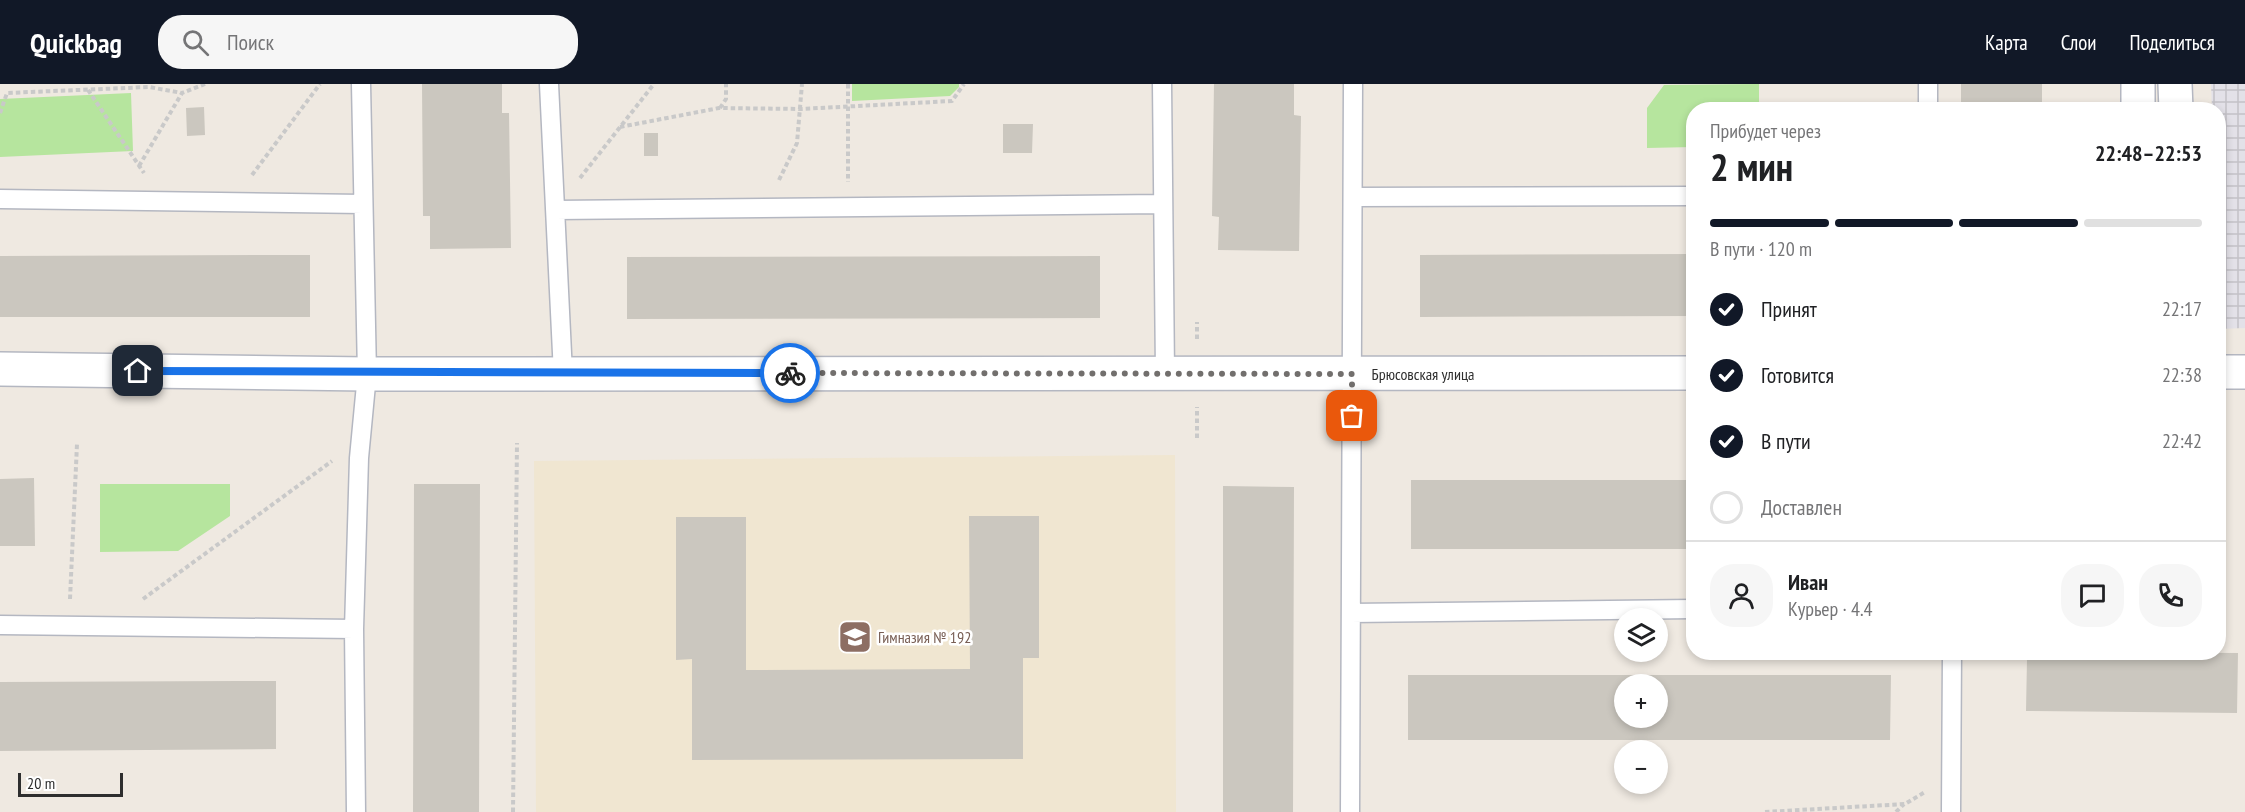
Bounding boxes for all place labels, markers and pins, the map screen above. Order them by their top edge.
pin [112,345,163,396]
pin [1326,390,1377,441]
school or university icon: Гимназия № 192 [837,619,873,655]
place label: Гимназия № 192 [878,627,971,647]

